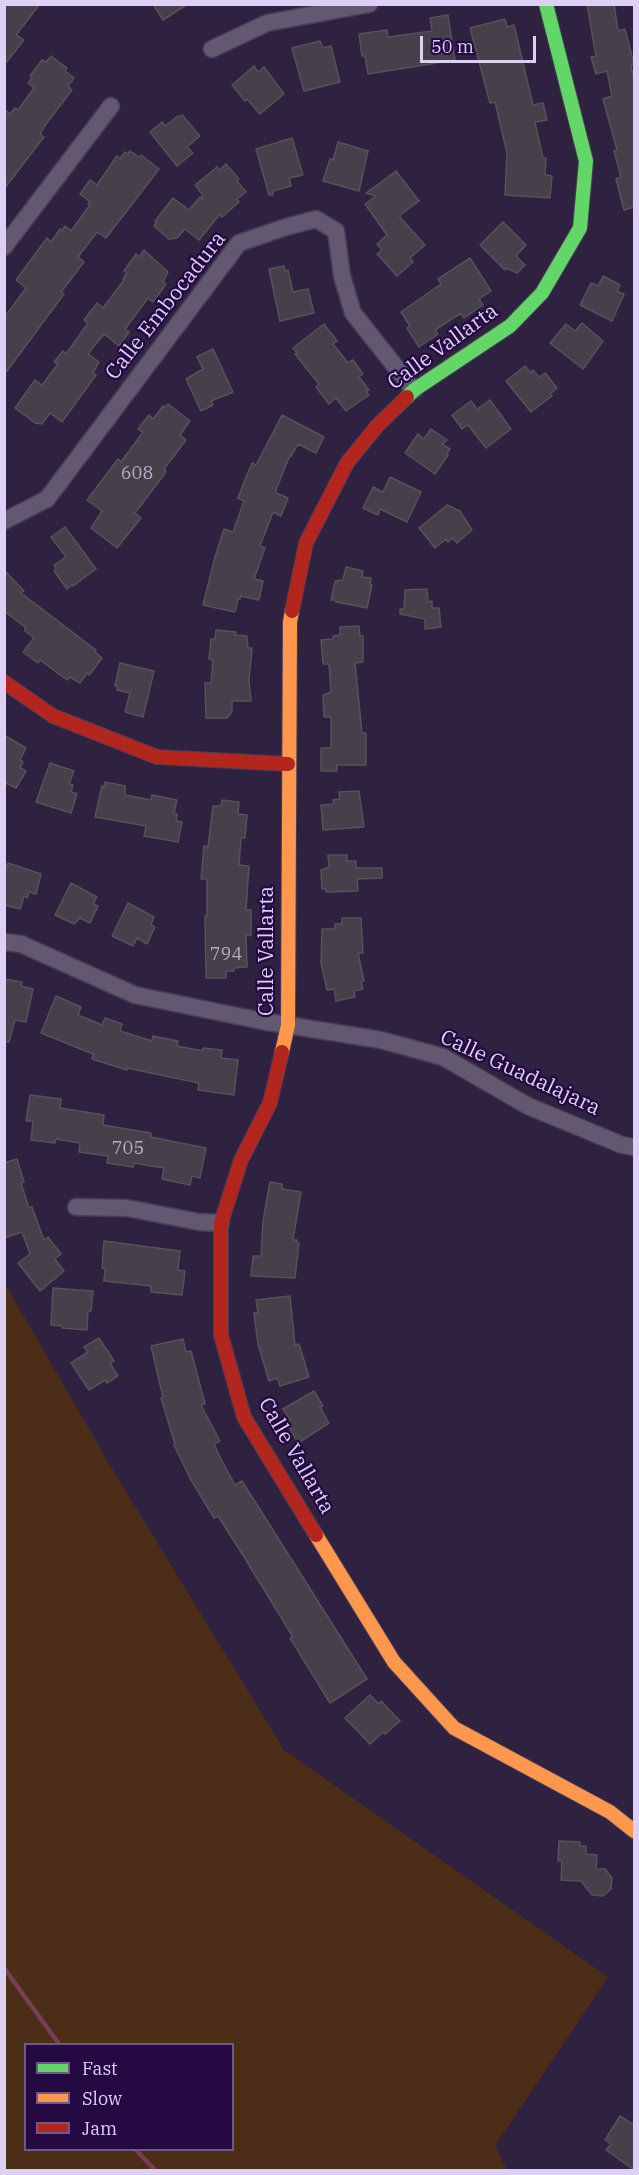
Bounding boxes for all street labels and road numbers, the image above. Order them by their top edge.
street label: Calle Embocadura [100,227,232,385]
street label: Calle Vallarta [383,299,503,395]
street label: Calle Vallarta [254,886,280,1016]
street label: Calle Guadalajara [436,1025,604,1121]
street label: Calle Vallarta [253,1393,339,1519]

